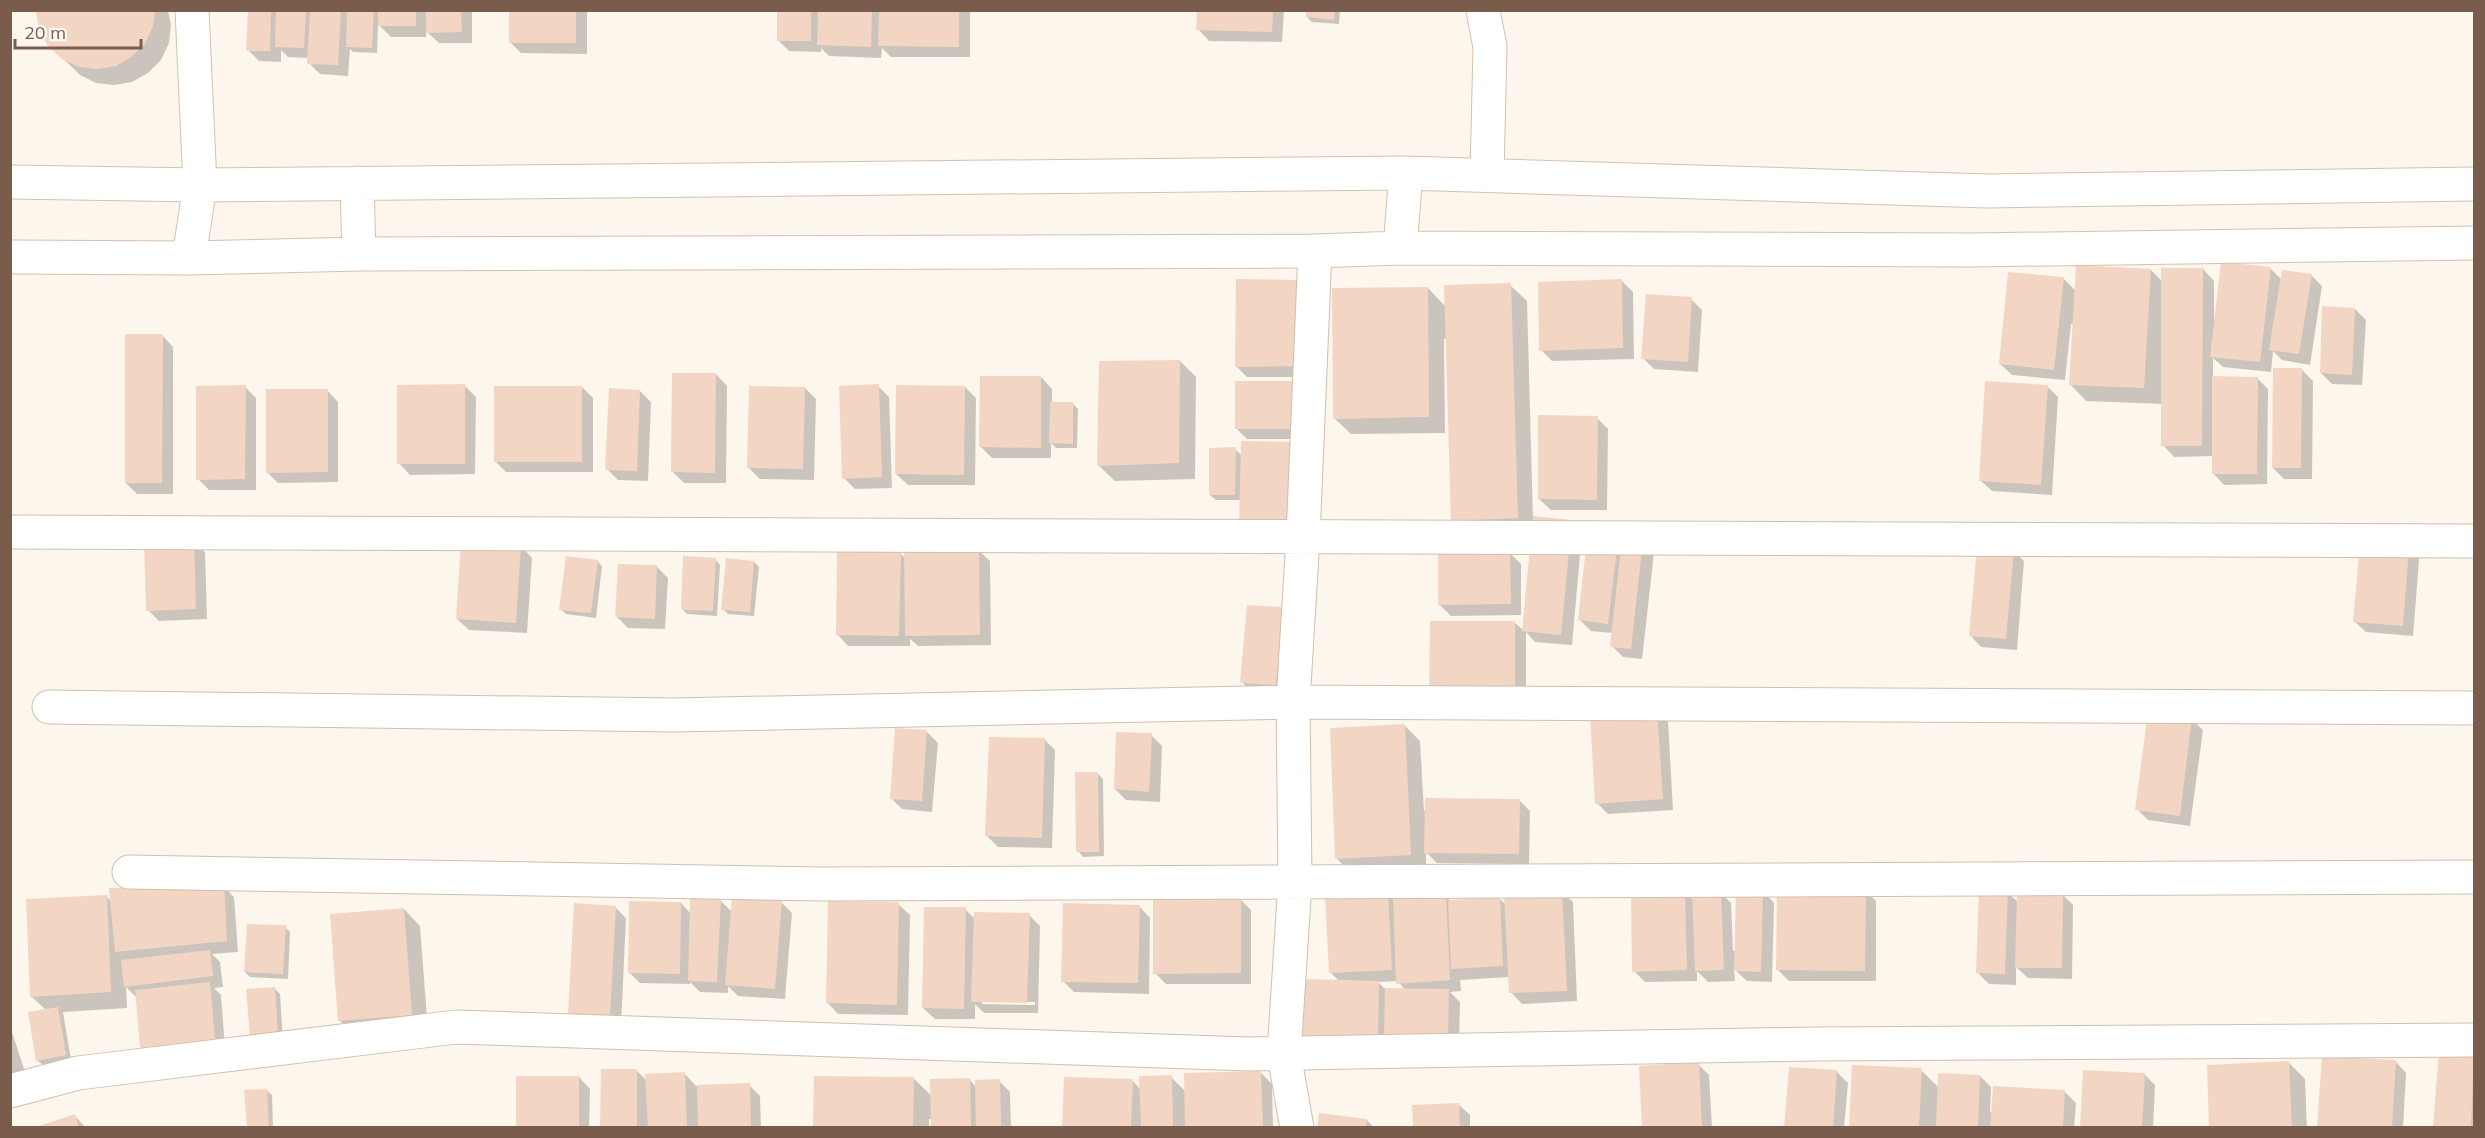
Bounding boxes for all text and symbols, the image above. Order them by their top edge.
scale bar [15,12,141,50]
text: 20 m [24,21,66,44]

